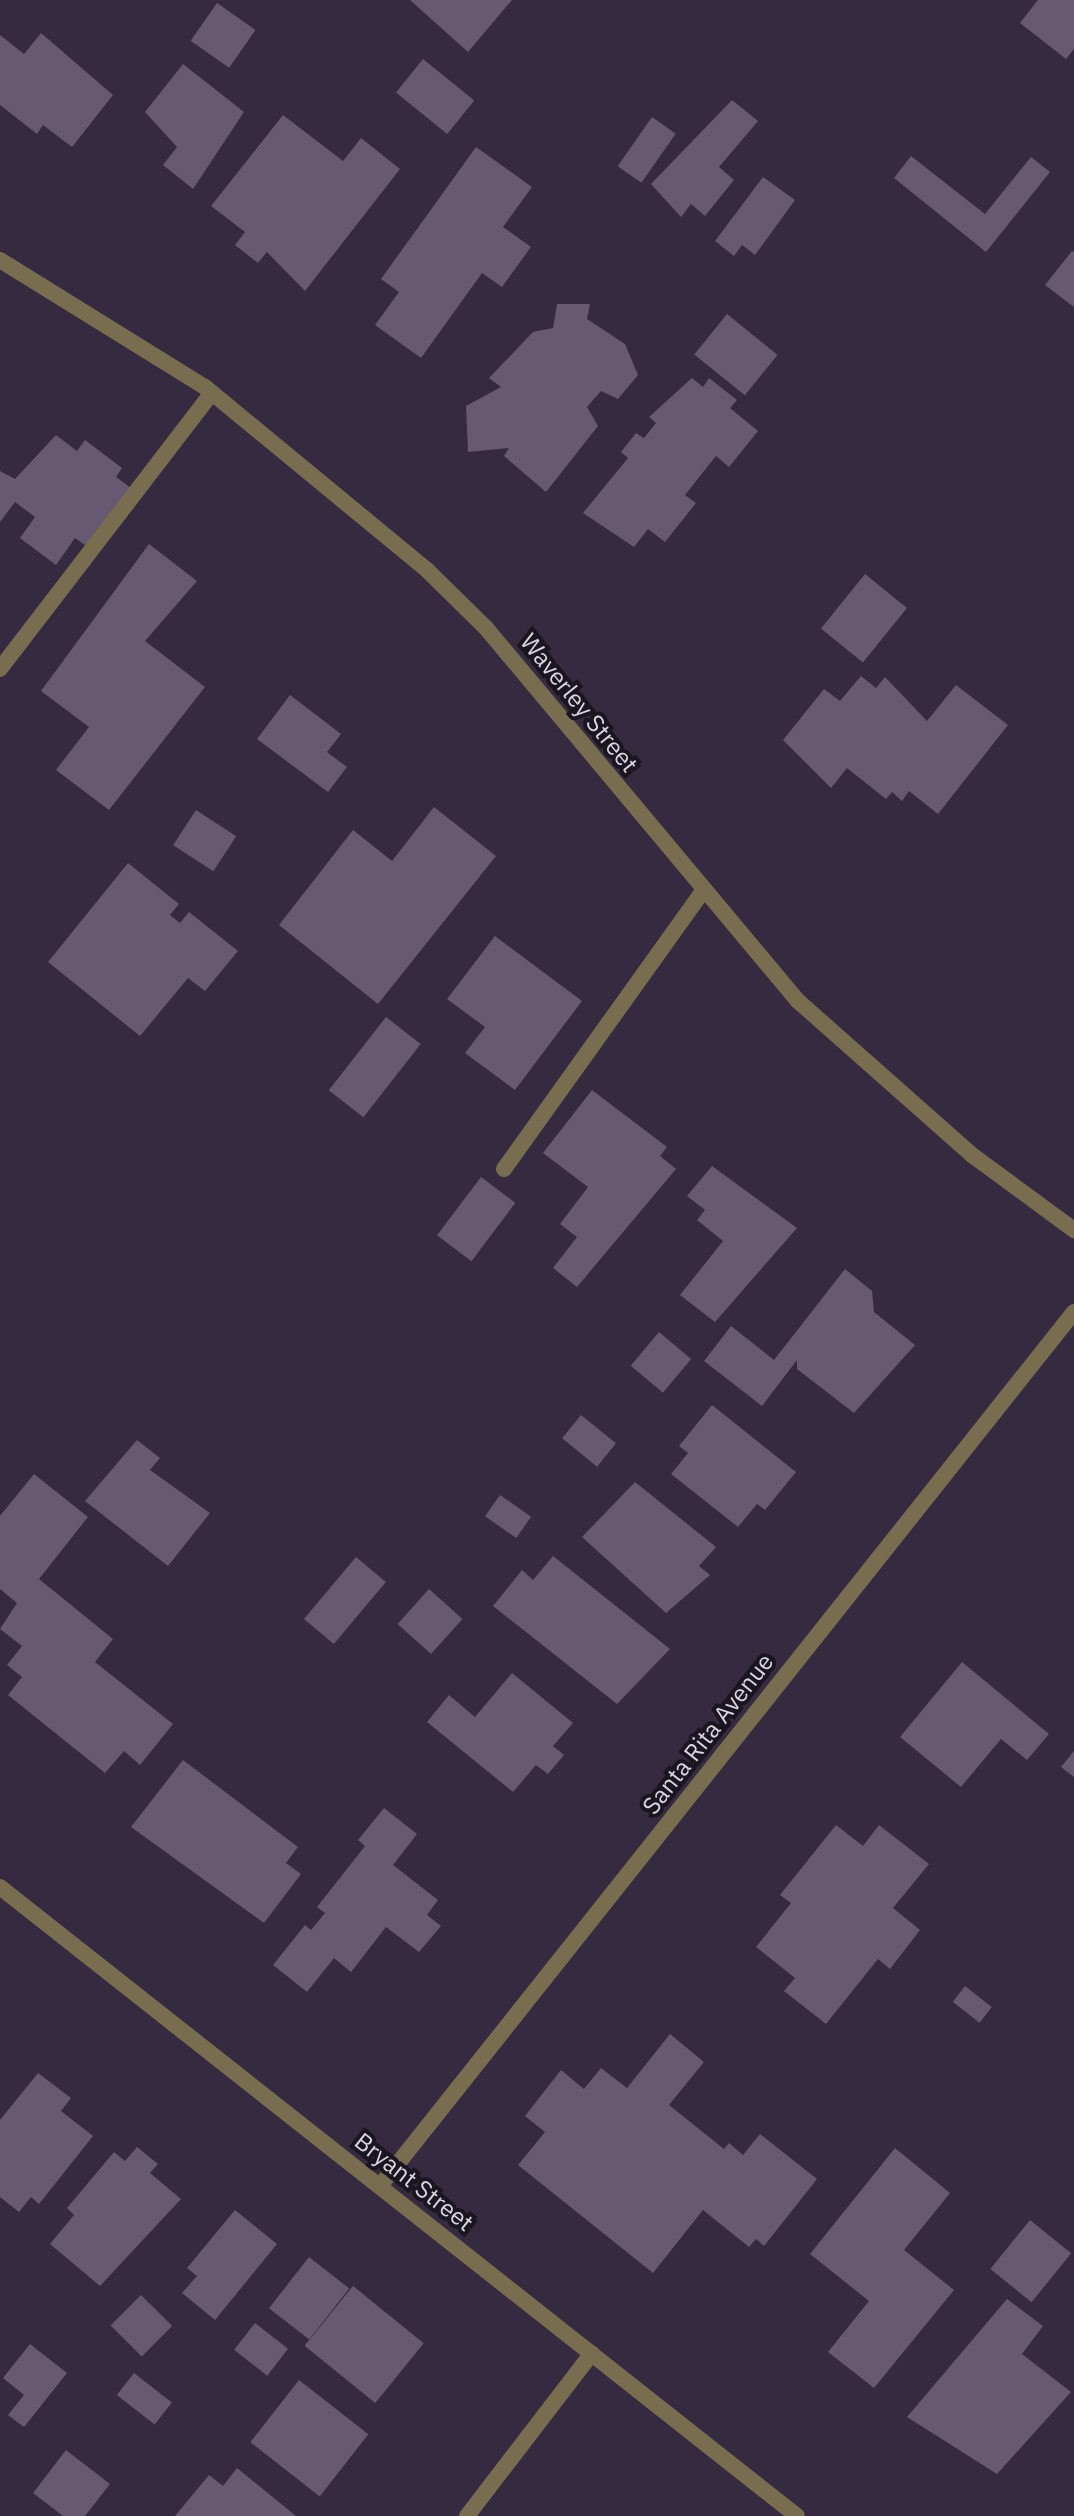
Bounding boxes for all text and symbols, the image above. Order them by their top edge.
street label: Waverley Street [514,628,644,778]
street label: Santa Rita Avenue [636,1648,780,1820]
street label: Bryant Street [349,2127,479,2237]

